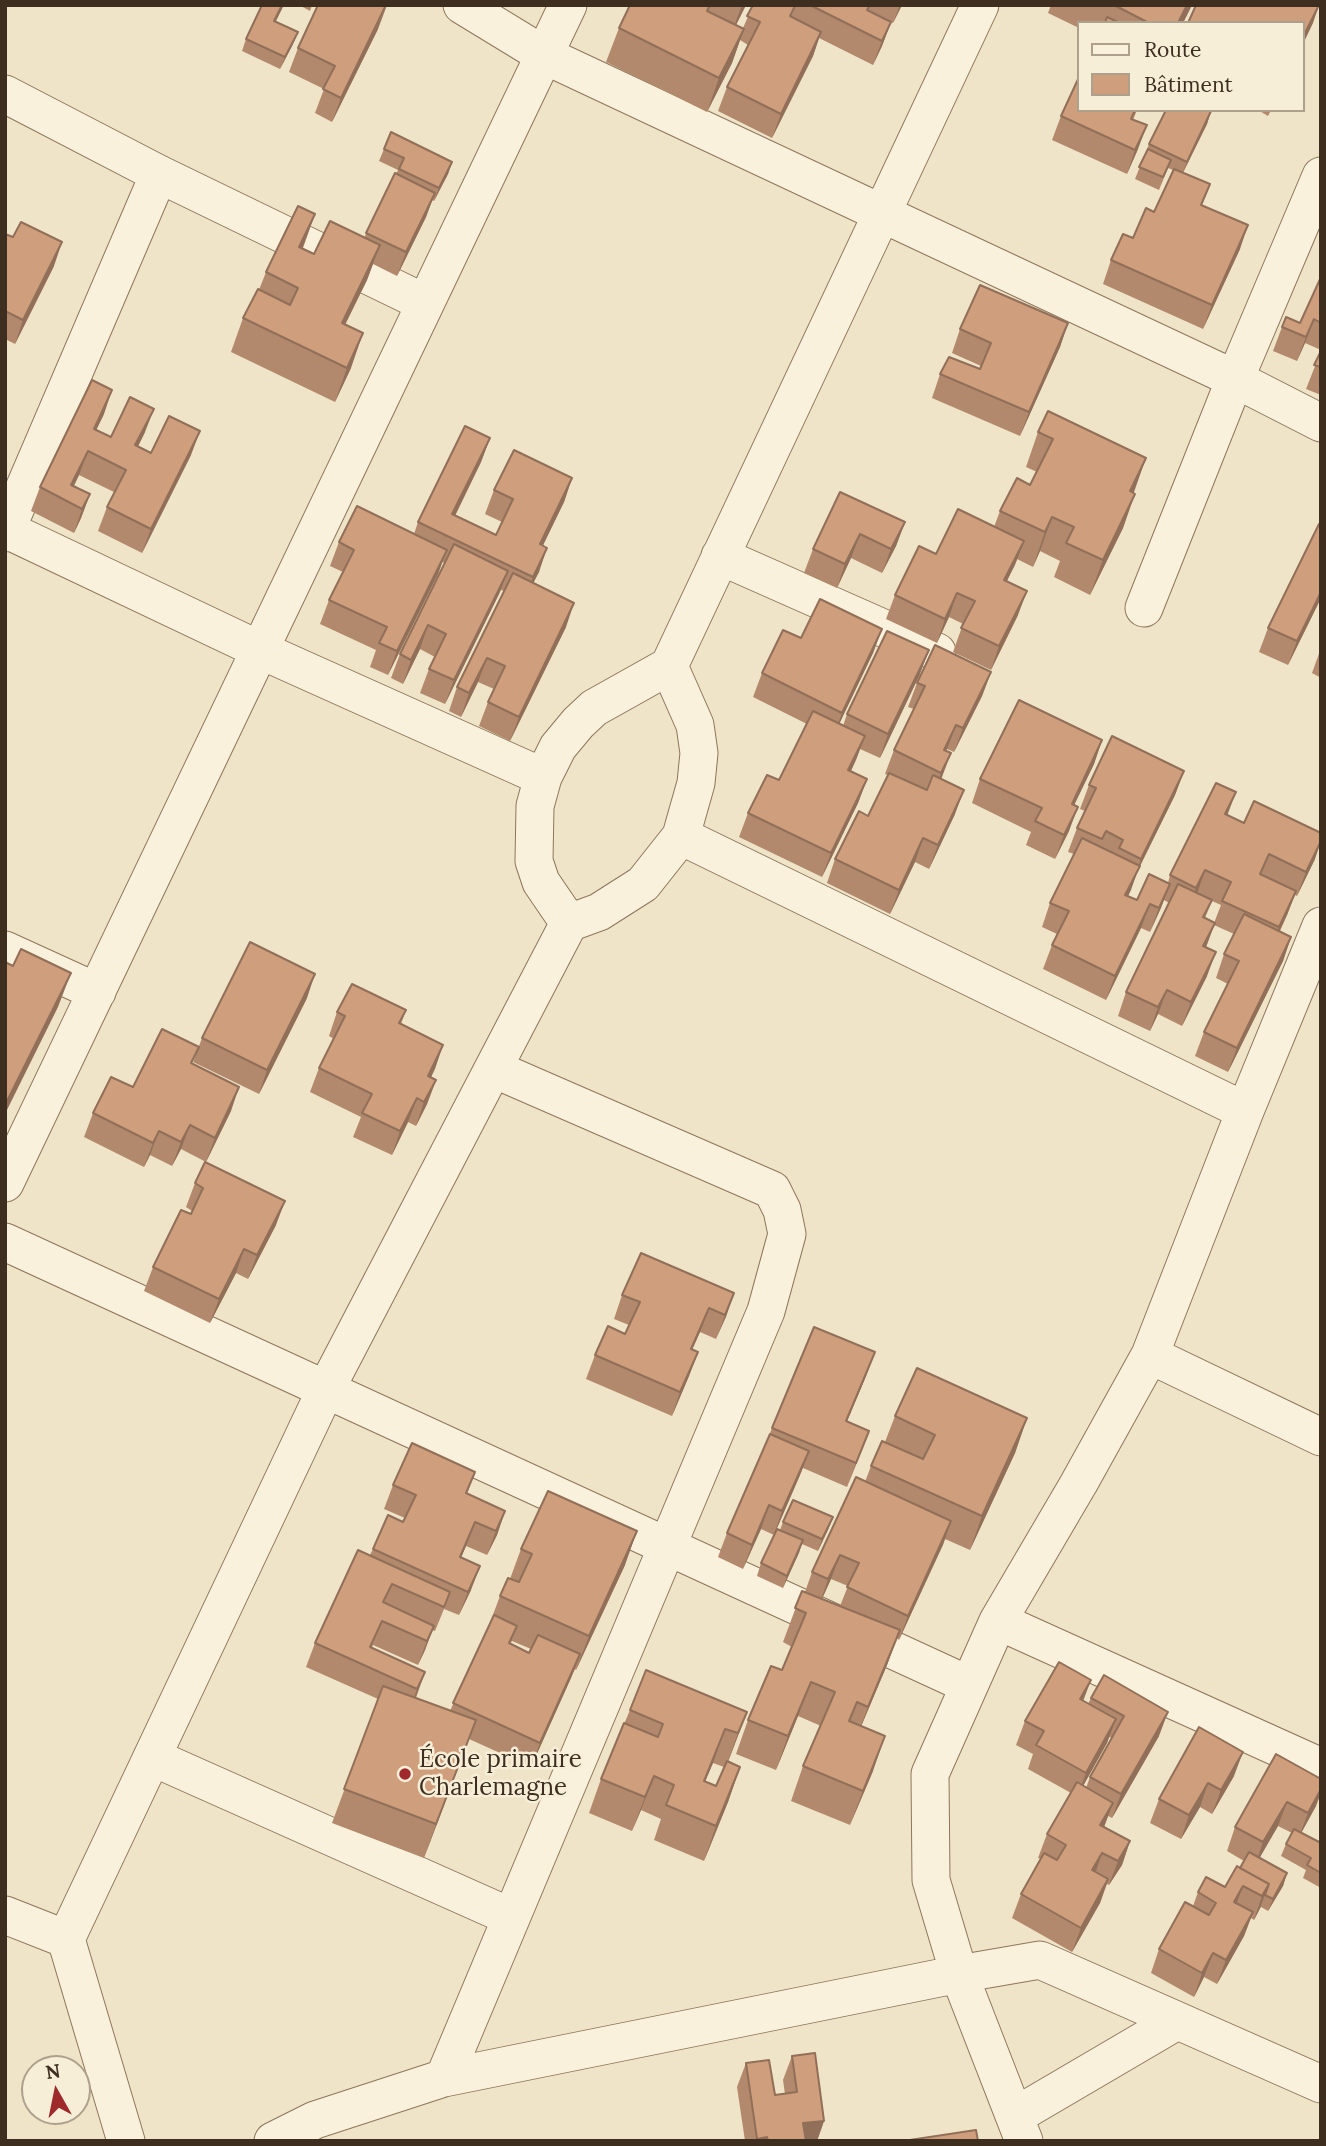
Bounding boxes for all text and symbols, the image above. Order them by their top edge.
legend [1078,21,1305,112]
text: Route [1144,36,1201,63]
text: Bâtiment [1144,71,1233,98]
place label: École primaire Charlemagne [419,1746,582,1802]
marker: École primaire Charlemagne [397,1766,413,1782]
north arrow [21,2055,91,2125]
text: N [44,2058,62,2084]

